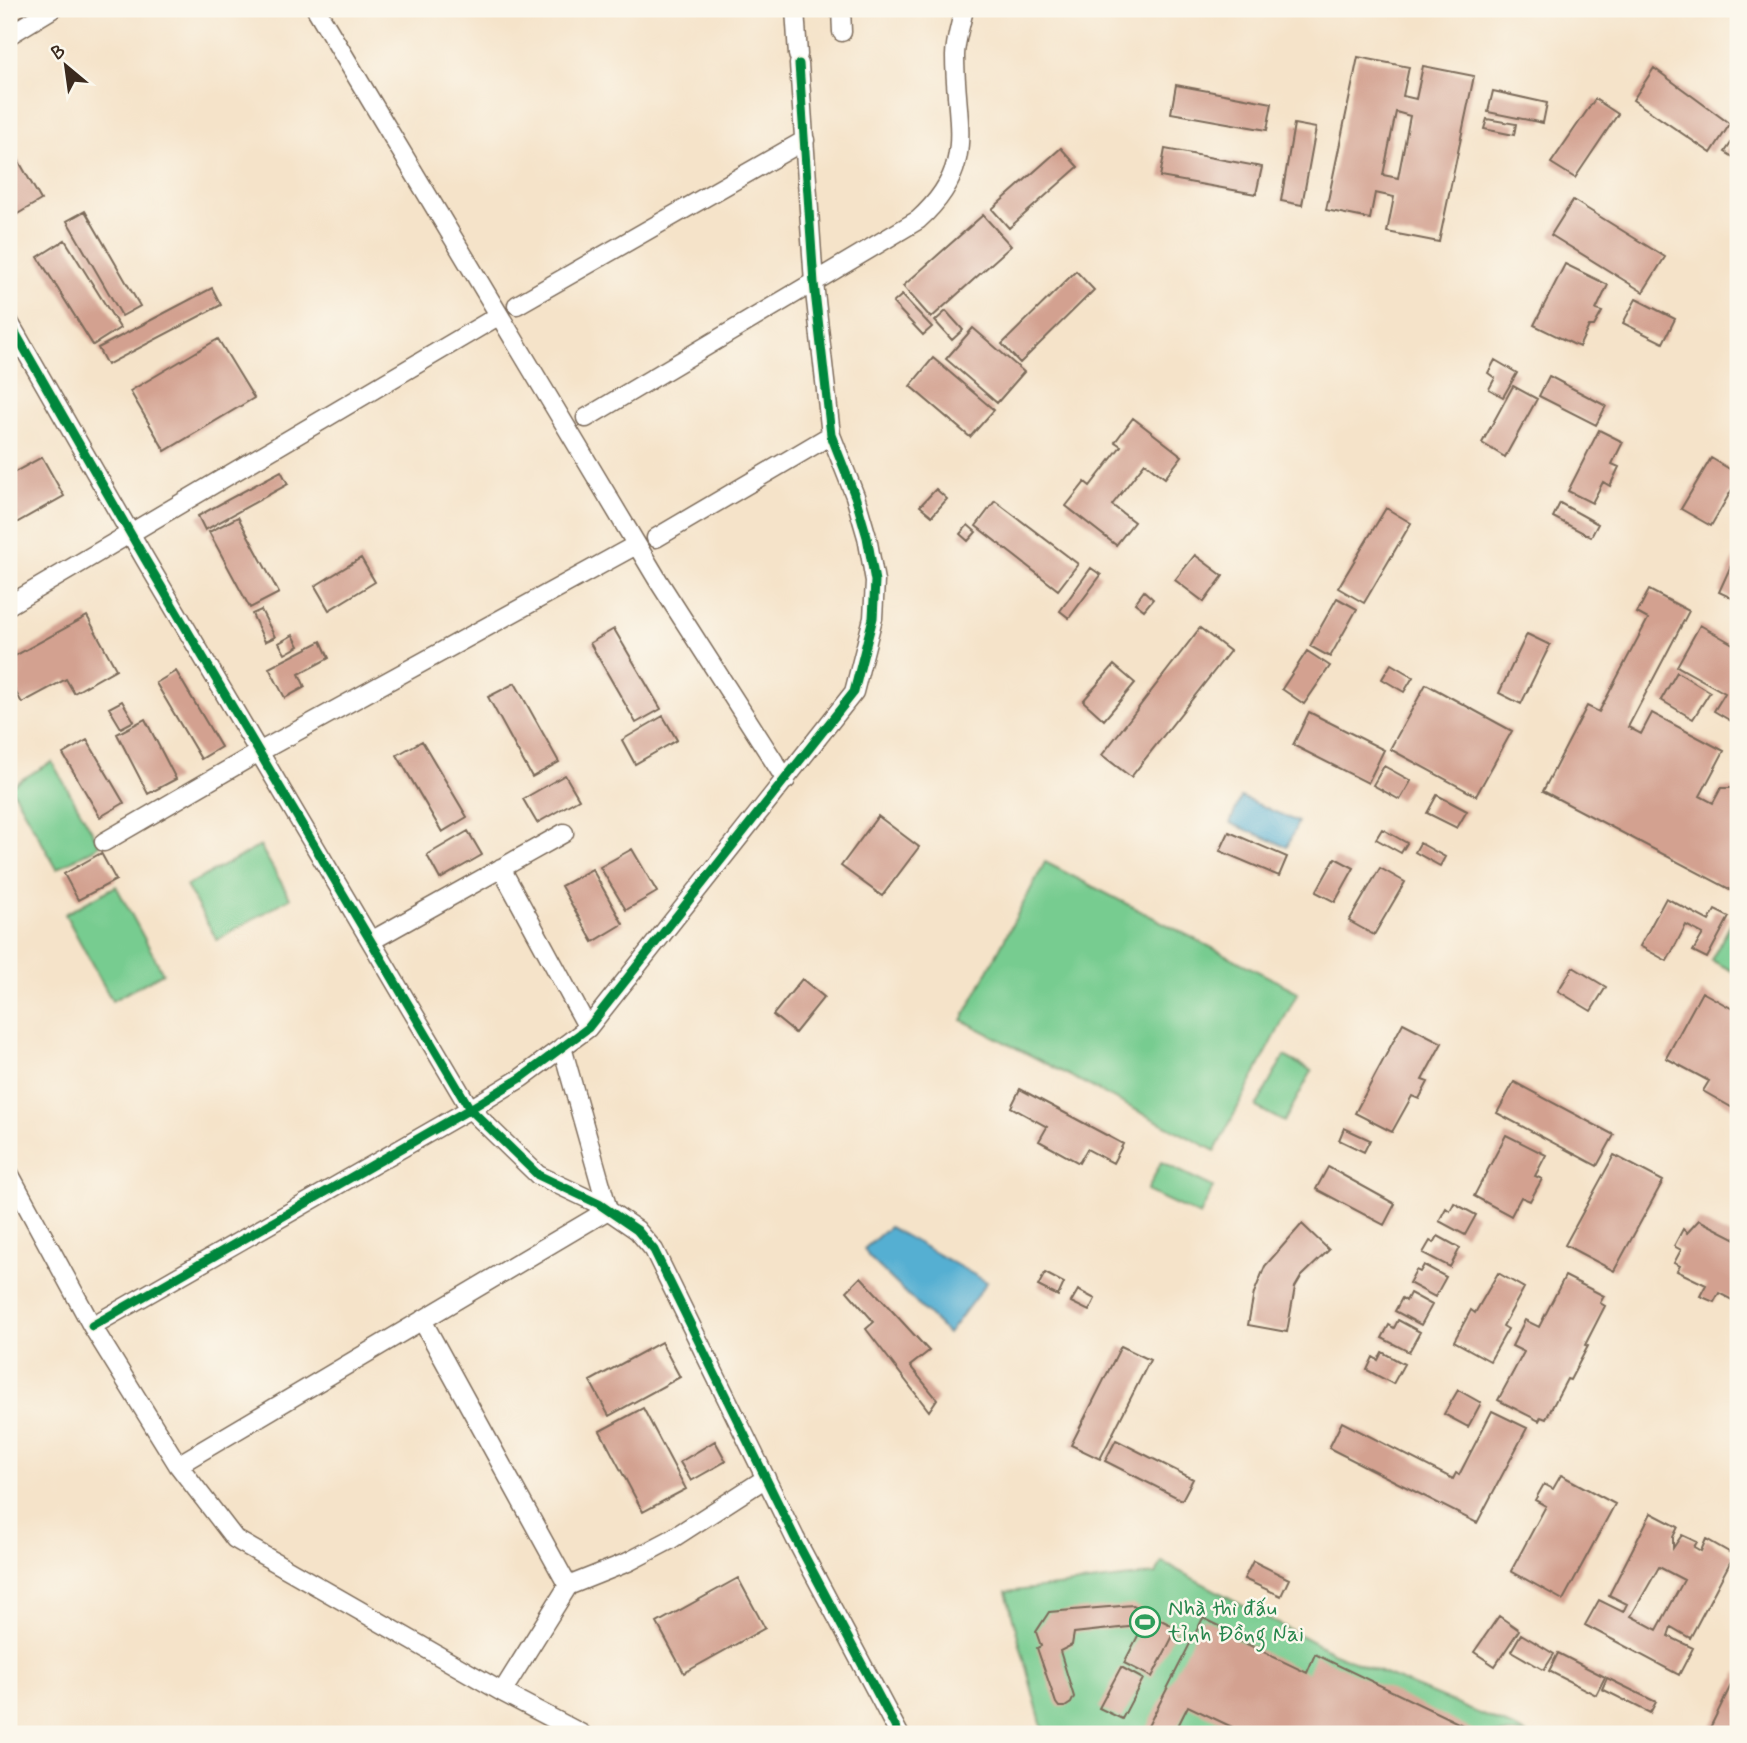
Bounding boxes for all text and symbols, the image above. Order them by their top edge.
north arrow [32,32,102,102]
text: B [47,39,70,66]
place label: Nhà thi đấu tỉnh Đồng Nai [1167,1594,1304,1652]
sports icon: Nhà thi đấu tỉnh Đồng Nai [1128,1605,1162,1639]

